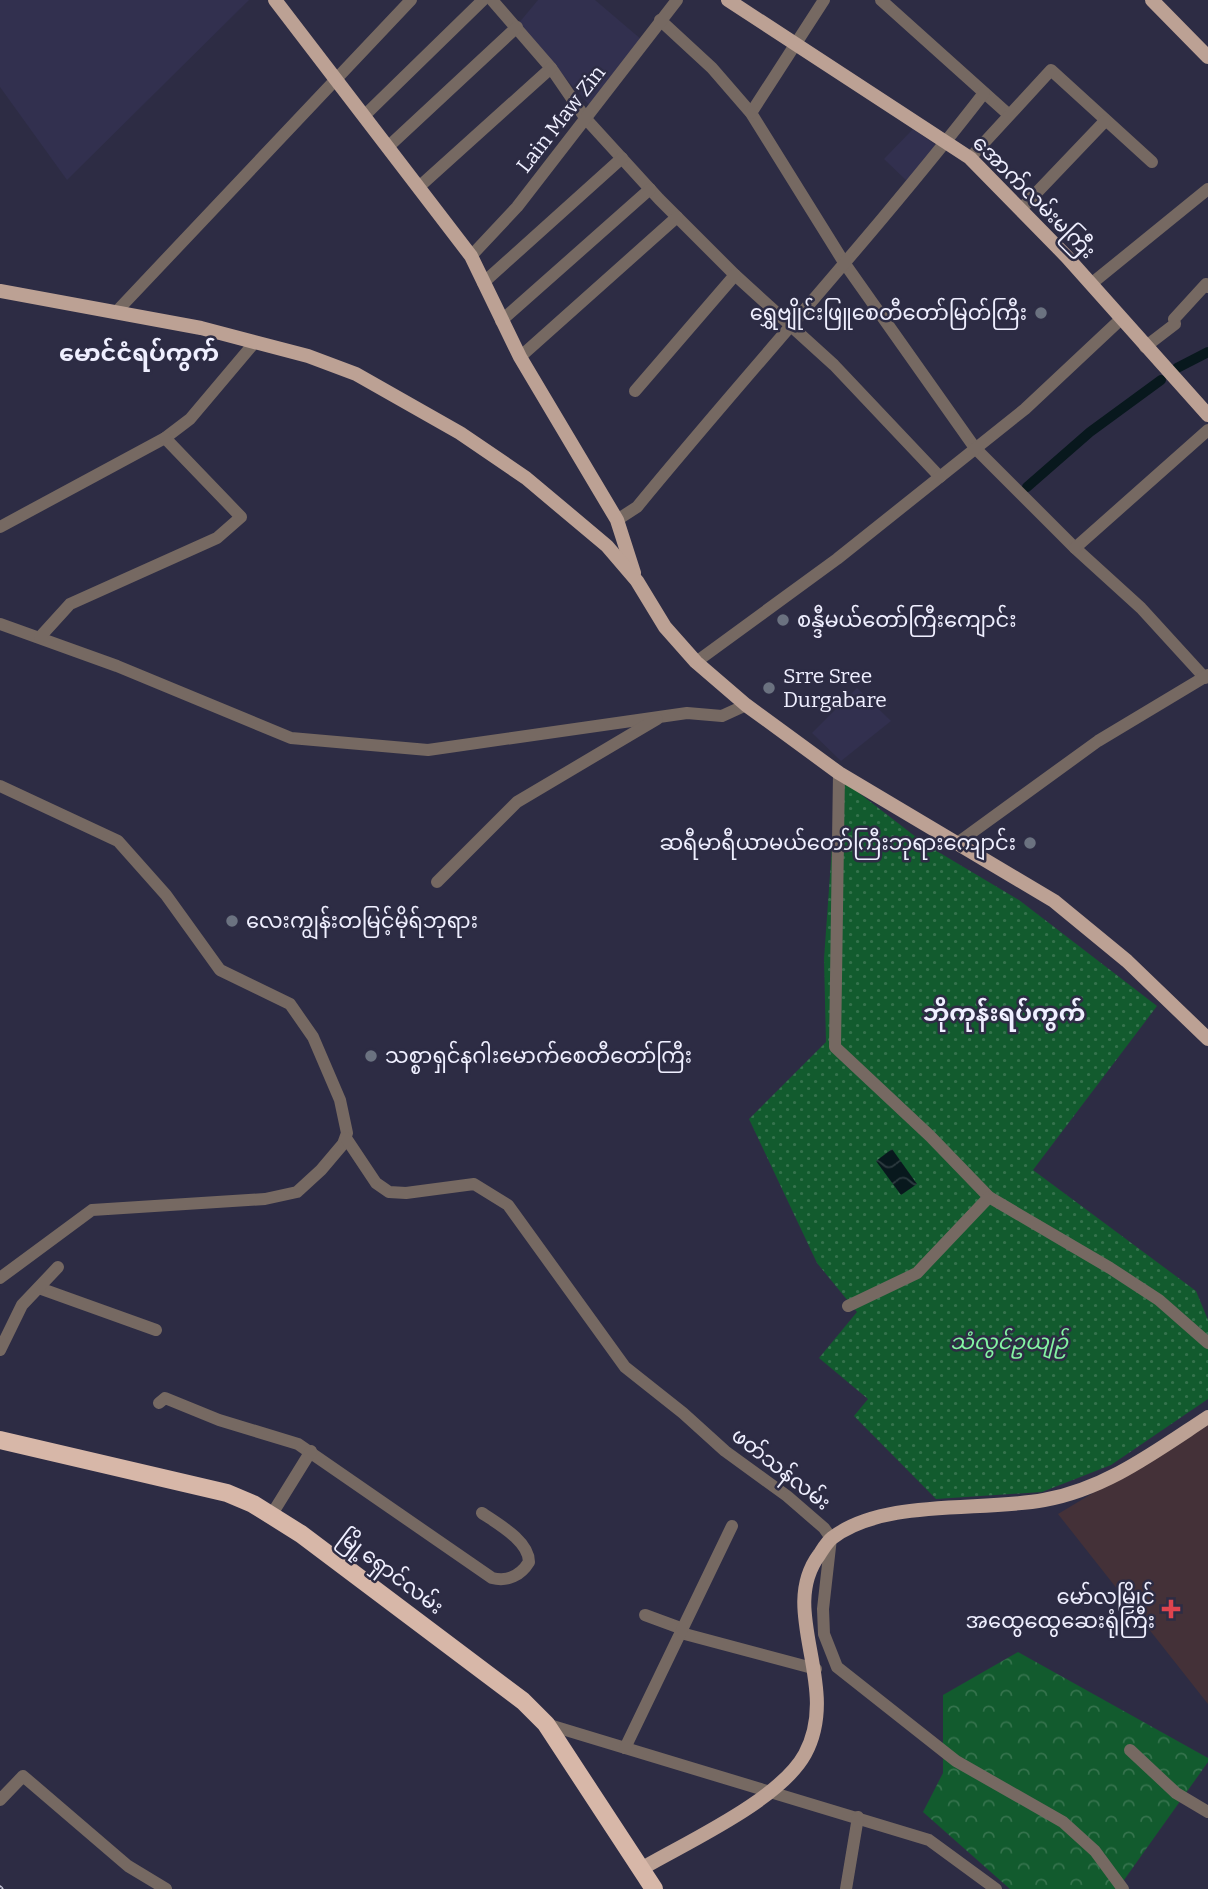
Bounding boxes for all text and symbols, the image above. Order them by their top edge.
street label: Lain Maw Zin [511,60,611,178]
street label: အောက်လမ်းမကြီး [964,128,1103,267]
place label: ရွှေဗျိုင်းဖြူစေတီတော်မြတ်ကြီး [750,297,1027,331]
marker: ရွှေဗျိုင်းဖြူစေတီတော်မြတ်ကြီး [1033,305,1049,321]
district label: မောင်ငံရပ်ကွက် [59,337,219,372]
place label: စန္ဒီမယ်တော်ကြီးကျောင်း [797,604,1017,638]
marker: စန္ဒီမယ်တော်ကြီးကျောင်း [775,612,791,628]
place label: Srre Sree Durgabare [783,663,887,713]
marker: Srre Sree Durgabare [761,680,777,696]
place label: ဆရီမာရီယာမယ်တော်ကြီးဘုရားကျောင်း [659,827,1016,861]
marker: ဆရီမာရီယာမယ်တော်ကြီးဘုရားကျောင်း [1022,835,1038,851]
place label: လေးကျွန်းတမြင့်မိုရ်ဘုရား [246,905,478,940]
marker: လေးကျွန်းတမြင့်မိုရ်ဘုရား [224,913,240,929]
district label: ဘိုကုန်းရပ်ကွက် [923,997,1085,1032]
place label: သစ္စာရှင်နဂါးမောက်စေတီတော်ကြီး [385,1040,692,1074]
marker: သစ္စာရှင်နဂါးမောက်စေတီတော်ကြီး [363,1048,379,1064]
park label: သံလွင်ဥယျဉ် [950,1327,1069,1359]
street label: ဖတ်သန်လမ်း [724,1420,838,1519]
street label: မြို့ရှောင်လမ်း [331,1522,450,1623]
place label: မော်လမြိုင် အထွေထွေဆေးရုံကြီး [966,1581,1155,1638]
marker: မော်လမြိုင် အထွေထွေဆေးရုံကြီး [1161,1599,1181,1619]

